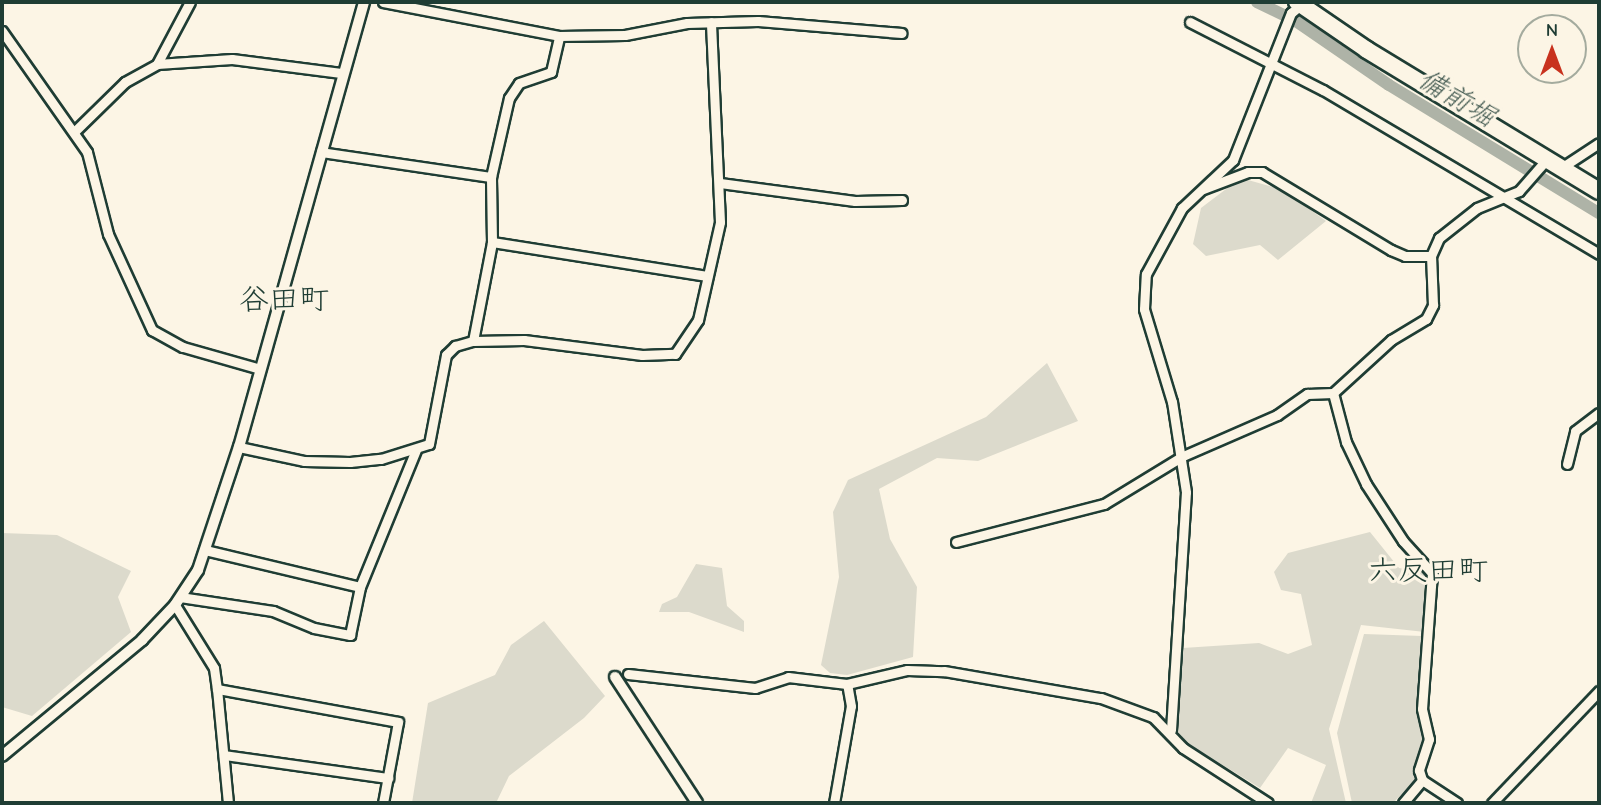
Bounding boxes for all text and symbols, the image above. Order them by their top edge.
north arrow [1517,14,1587,84]
text: N [1546,19,1558,41]
water label: 備前堀 [1412,62,1502,134]
district label: 谷田町 [239,282,329,318]
district label: 六反田町 [1368,553,1488,589]

